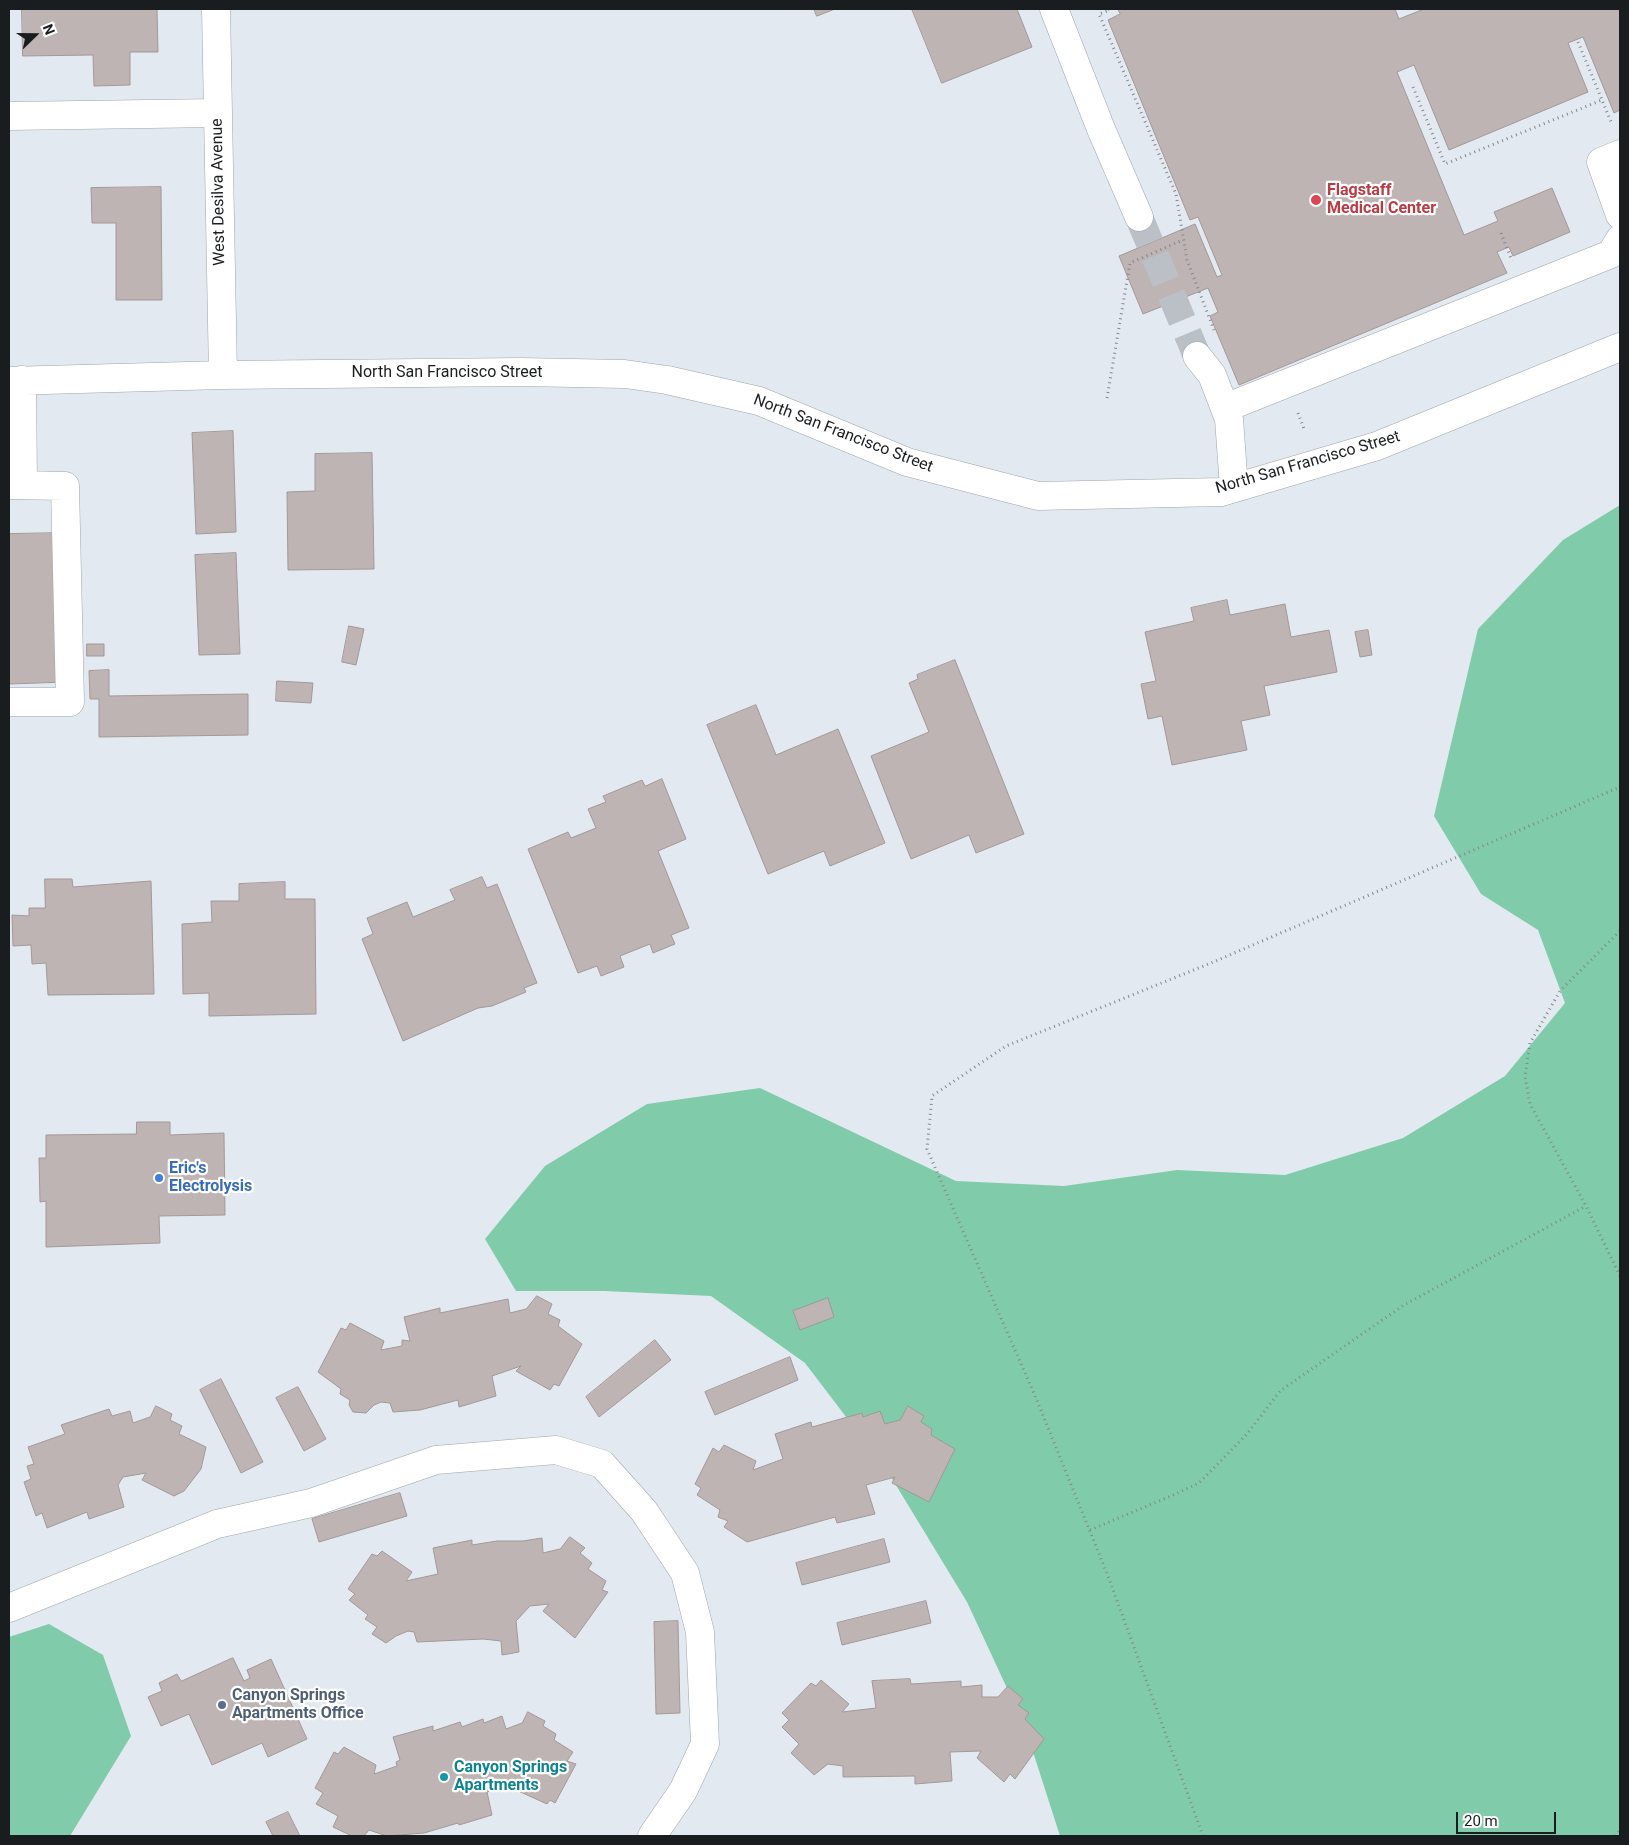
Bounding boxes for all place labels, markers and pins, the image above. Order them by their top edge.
place label: Flagstaff Medical Center [1327,181,1436,219]
marker: Flagstaff Medical Center [1309,193,1323,207]
place label: Eric's Electrolysis [169,1159,252,1197]
marker: Eric's Electrolysis [153,1172,165,1184]
place label: Canyon Springs Apartments Office [232,1686,364,1724]
marker: Canyon Springs Apartments Office [216,1699,228,1711]
place label: Canyon Springs Apartments [454,1758,567,1796]
marker: Canyon Springs Apartments [438,1771,450,1783]

